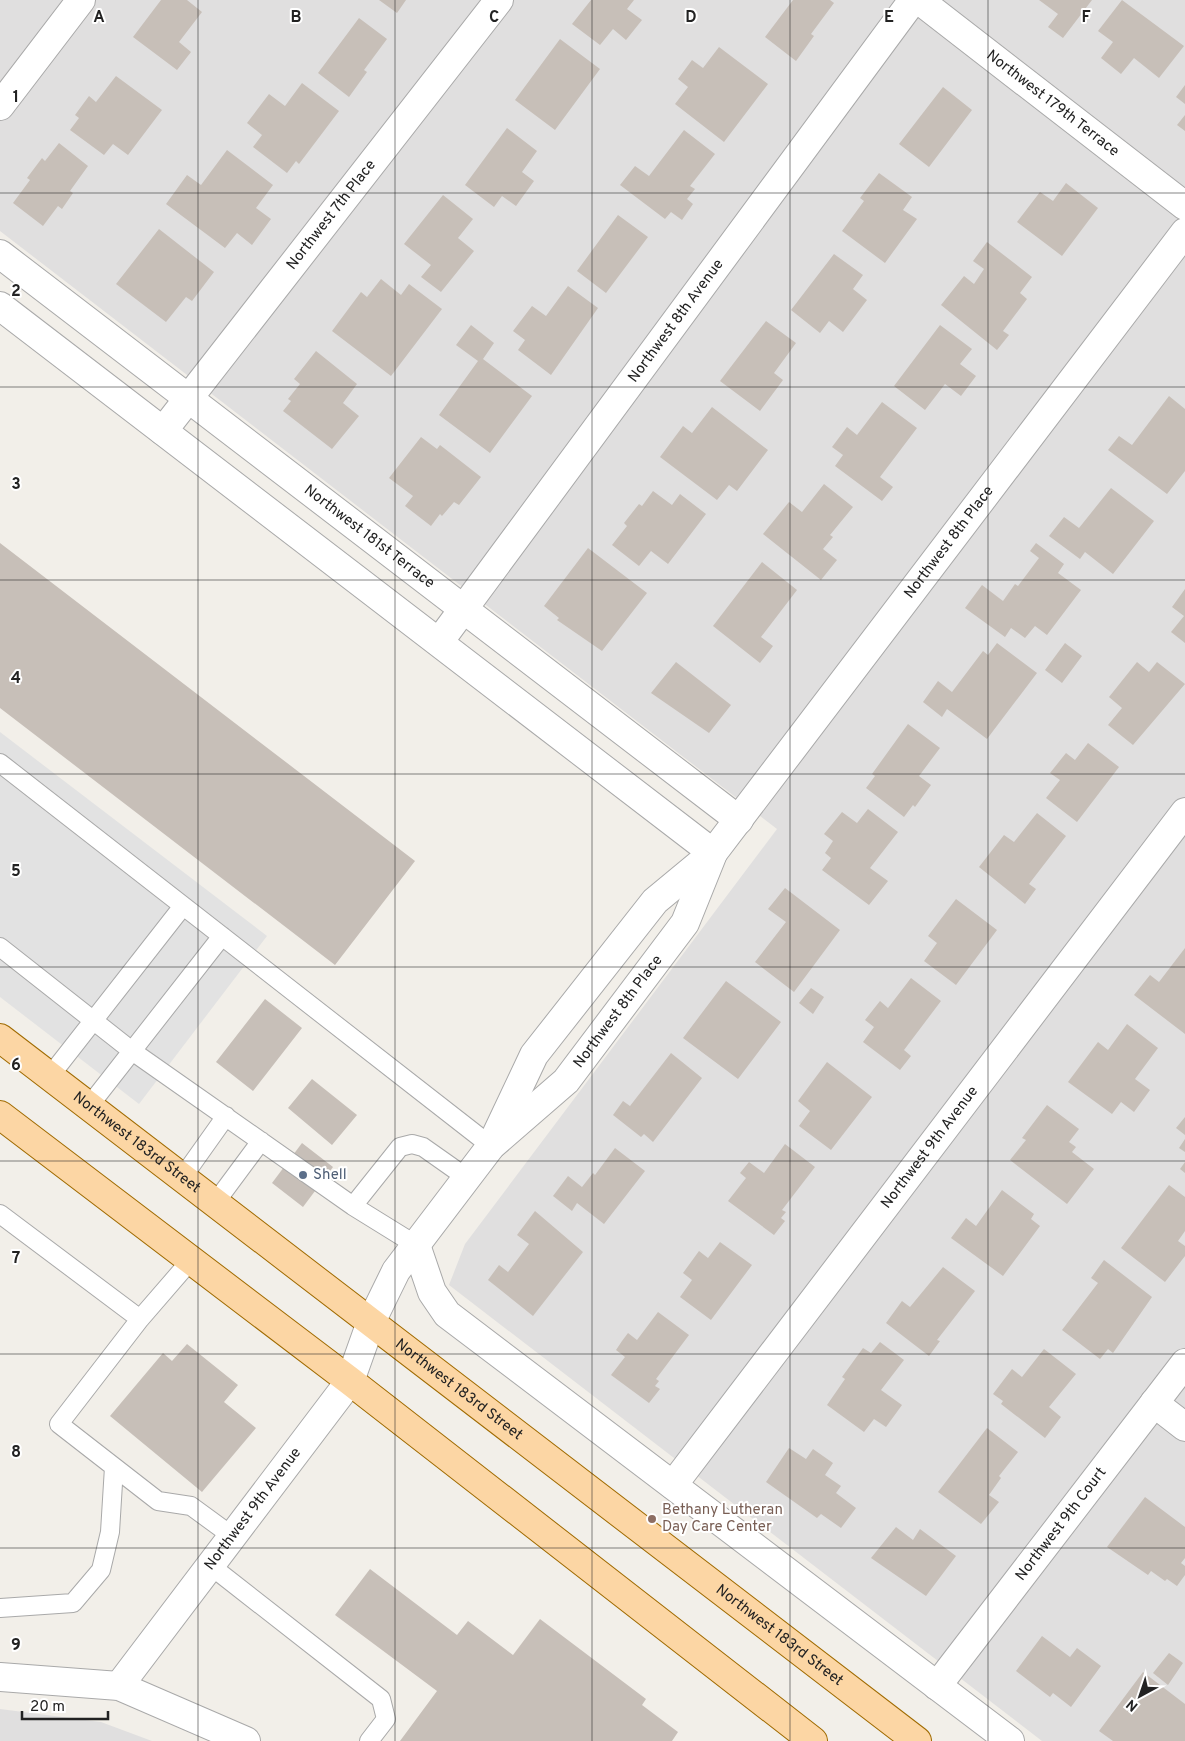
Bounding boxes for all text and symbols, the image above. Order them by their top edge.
text: A [93,8,105,28]
text: B [290,8,302,28]
text: C [489,8,499,28]
text: D [685,8,697,28]
text: E [884,8,894,28]
text: F [1081,8,1091,28]
street label: Northwest 179th Terrace [982,46,1123,161]
text: 1 [13,88,19,108]
street label: Northwest 7th Place [283,156,380,274]
street label: Northwest 8th Avenue [624,255,728,387]
text: 2 [11,282,21,302]
text: 3 [11,475,21,495]
street label: Northwest 181st Terrace [300,481,438,593]
street label: Northwest 8th Place [900,482,998,603]
text: 4 [11,669,21,689]
text: 5 [11,862,21,882]
street label: Northwest 8th Place [569,951,667,1072]
text: 6 [11,1056,21,1076]
street label: Northwest 9th Avenue [877,1082,982,1213]
street label: Northwest 183rd Street [69,1088,204,1198]
place label: Shell [313,1166,347,1185]
marker: Shell [297,1169,309,1181]
text: 7 [12,1249,20,1269]
street label: Northwest 183rd Street [391,1335,526,1445]
text: 8 [11,1443,21,1463]
street label: Northwest 9th Avenue [200,1444,306,1574]
street label: Northwest 9th Court [1012,1464,1111,1585]
place label: Bethany Lutheran Day Care Center [662,1501,783,1537]
marker: Bethany Lutheran Day Care Center [646,1513,658,1525]
street label: Northwest 183rd Street [712,1581,847,1690]
text: 9 [11,1636,21,1656]
north arrow [1115,1671,1165,1721]
scale bar [22,1688,109,1720]
text: N [1123,1695,1142,1715]
text: 20 m [30,1698,65,1717]

